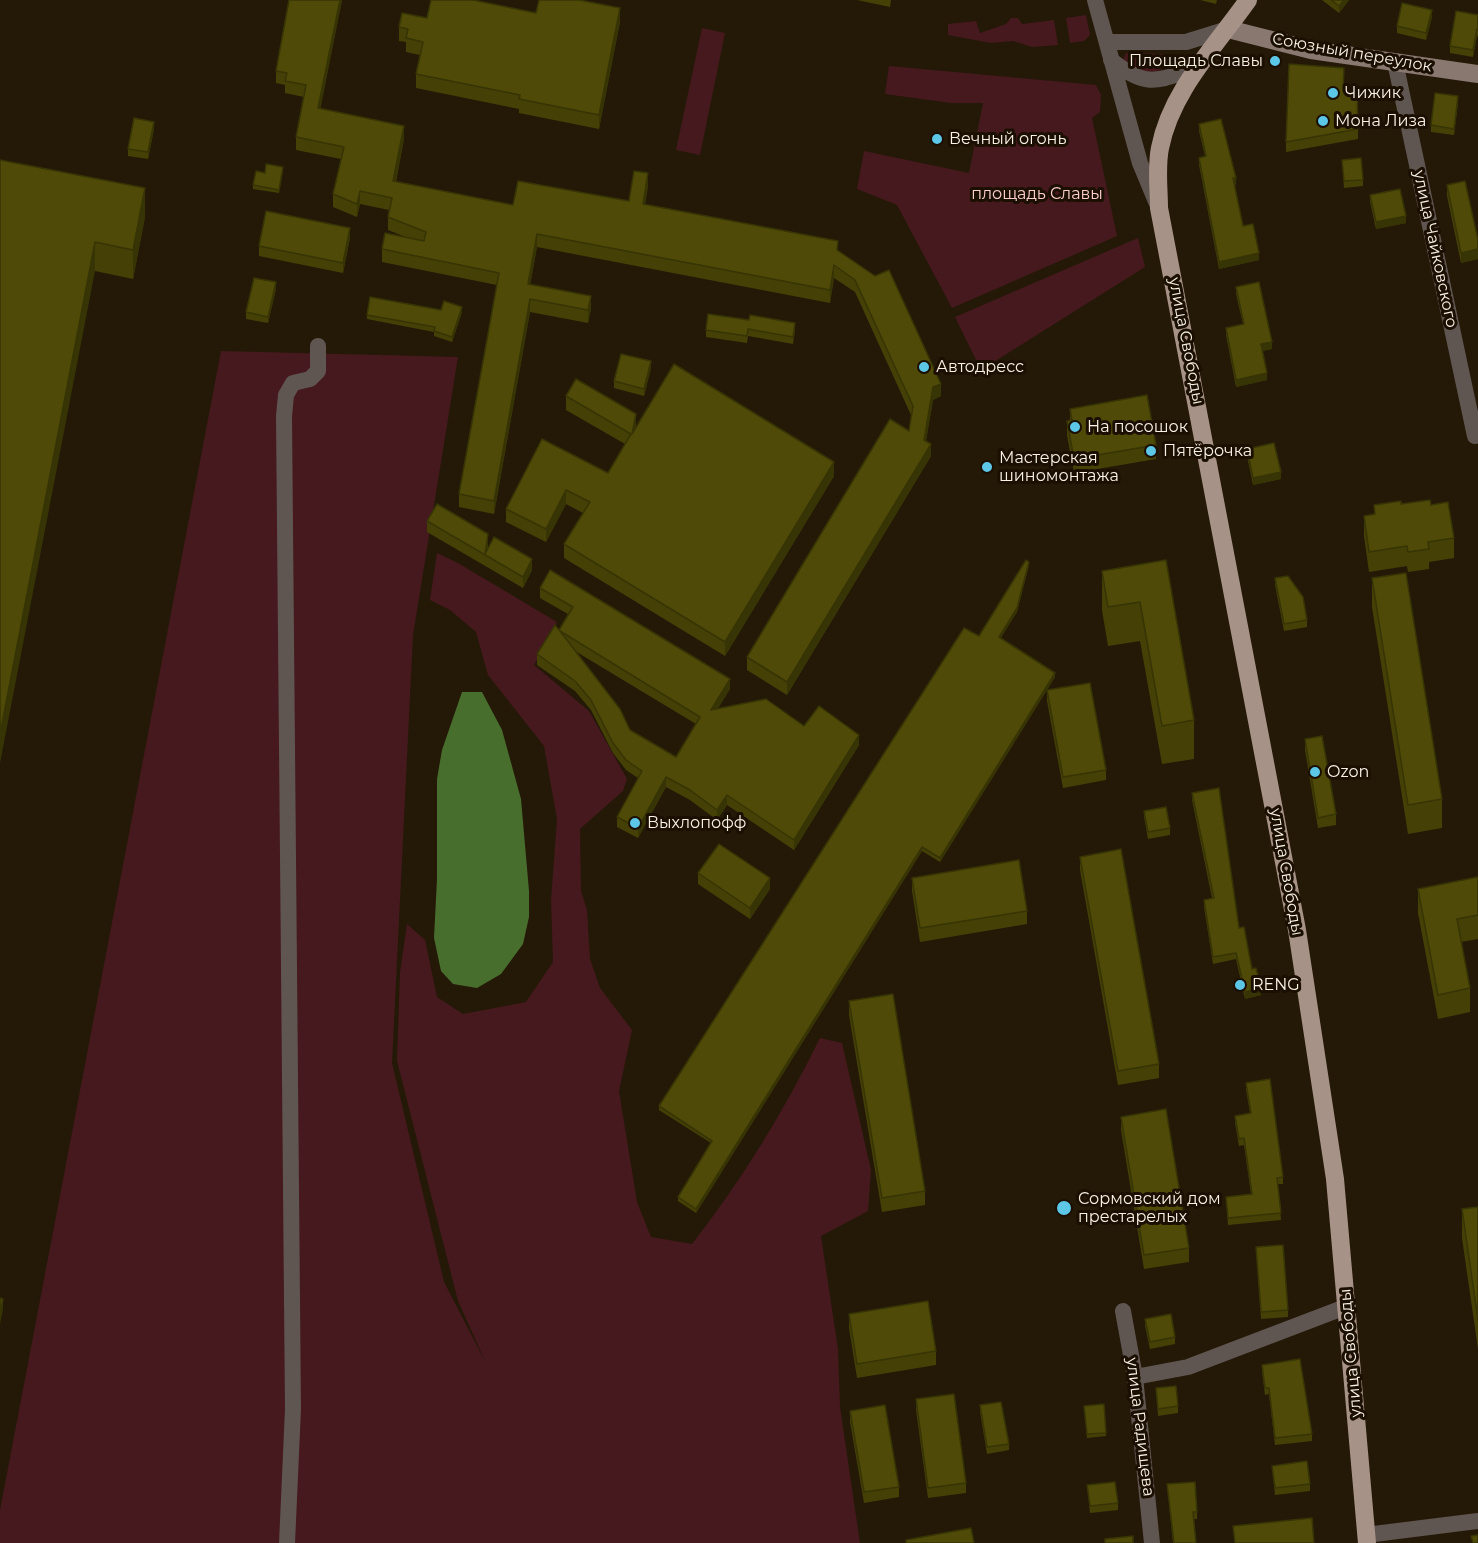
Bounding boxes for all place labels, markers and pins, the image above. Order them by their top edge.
place label: Площадь Славы [1129,51,1263,71]
marker: Площадь Славы [1268,54,1282,68]
place label: Чижик [1345,83,1401,103]
marker: Чижик [1326,86,1340,100]
place label: Мона Лиза [1335,111,1426,131]
marker: Мона Лиза [1316,114,1330,128]
place label: Вечный огонь [949,129,1066,149]
marker: Вечный огонь [930,132,944,146]
place label: Автодресс [936,357,1024,377]
marker: Автодресс [917,360,931,374]
place label: На посошок [1087,417,1188,437]
marker: На посошок [1068,420,1082,434]
place label: Пятёрочка [1163,441,1252,461]
marker: Пятёрочка [1144,444,1158,458]
place label: Мастерская шиномонтажа [999,448,1119,486]
marker: Мастерская шиномонтажа [980,460,994,474]
place label: Ozon [1327,762,1369,782]
marker: Ozon [1308,765,1322,779]
place label: Выхлопофф [647,813,746,833]
marker: Выхлопофф [628,816,642,830]
place label: RENG [1252,975,1300,995]
marker: RENG [1233,978,1247,992]
place label: Сормовский дом престарелых [1078,1189,1221,1227]
marker: Сормовский дом престарелых [1055,1199,1073,1217]

